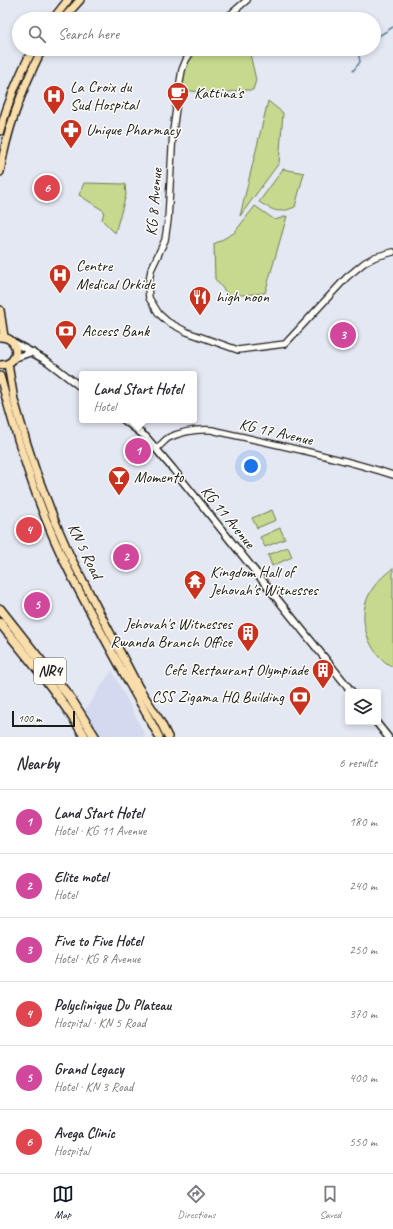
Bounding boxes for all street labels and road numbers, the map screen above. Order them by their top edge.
street label: KG 8 Avenue [141,166,167,237]
street label: KG 17 Avenue [237,414,316,451]
street label: KG 11 Avenue [197,482,260,554]
street label: KN 5 Road [63,520,108,584]
road number: NR4 [34,658,66,684]

